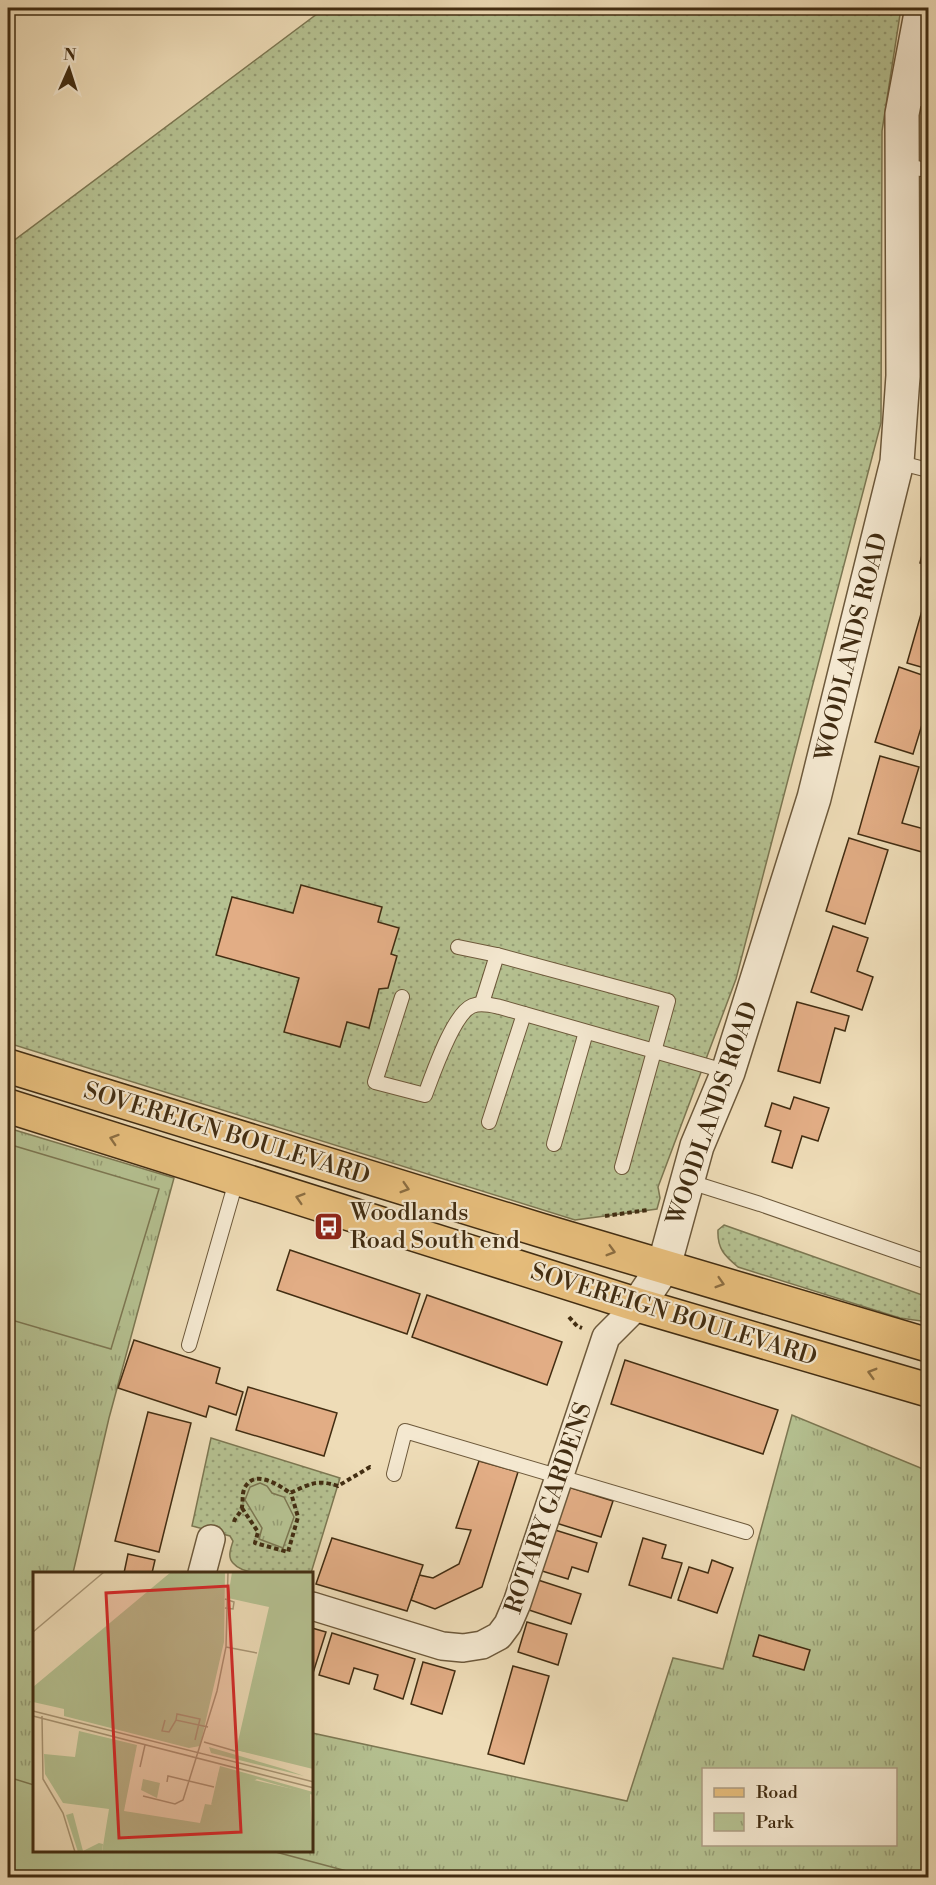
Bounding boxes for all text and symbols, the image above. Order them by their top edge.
north arrow [39,39,99,99]
text: N [63,45,77,65]
street label: WOODLANDS ROAD [809,530,895,765]
street label: WOODLANDS ROAD [660,998,765,1230]
street label: SOVEREIGN BOULEVARD [80,1076,374,1192]
one-way arrow [109,1134,120,1147]
one-way arrow [399,1181,410,1193]
one-way arrow [295,1193,306,1205]
place label: Woodlands Road South end [349,1198,520,1256]
bus stop icon: Woodlands Road South end [313,1210,345,1242]
one-way arrow [605,1244,616,1256]
street label: SOVEREIGN BOULEVARD [527,1257,821,1373]
one-way arrow [714,1276,725,1288]
one-way arrow [867,1368,877,1381]
street label: ROTARY GARDENS [499,1399,599,1618]
inset map [33,1572,314,1852]
legend [702,1768,897,1846]
text: Road [756,1781,799,1804]
text: Park [756,1811,795,1834]

